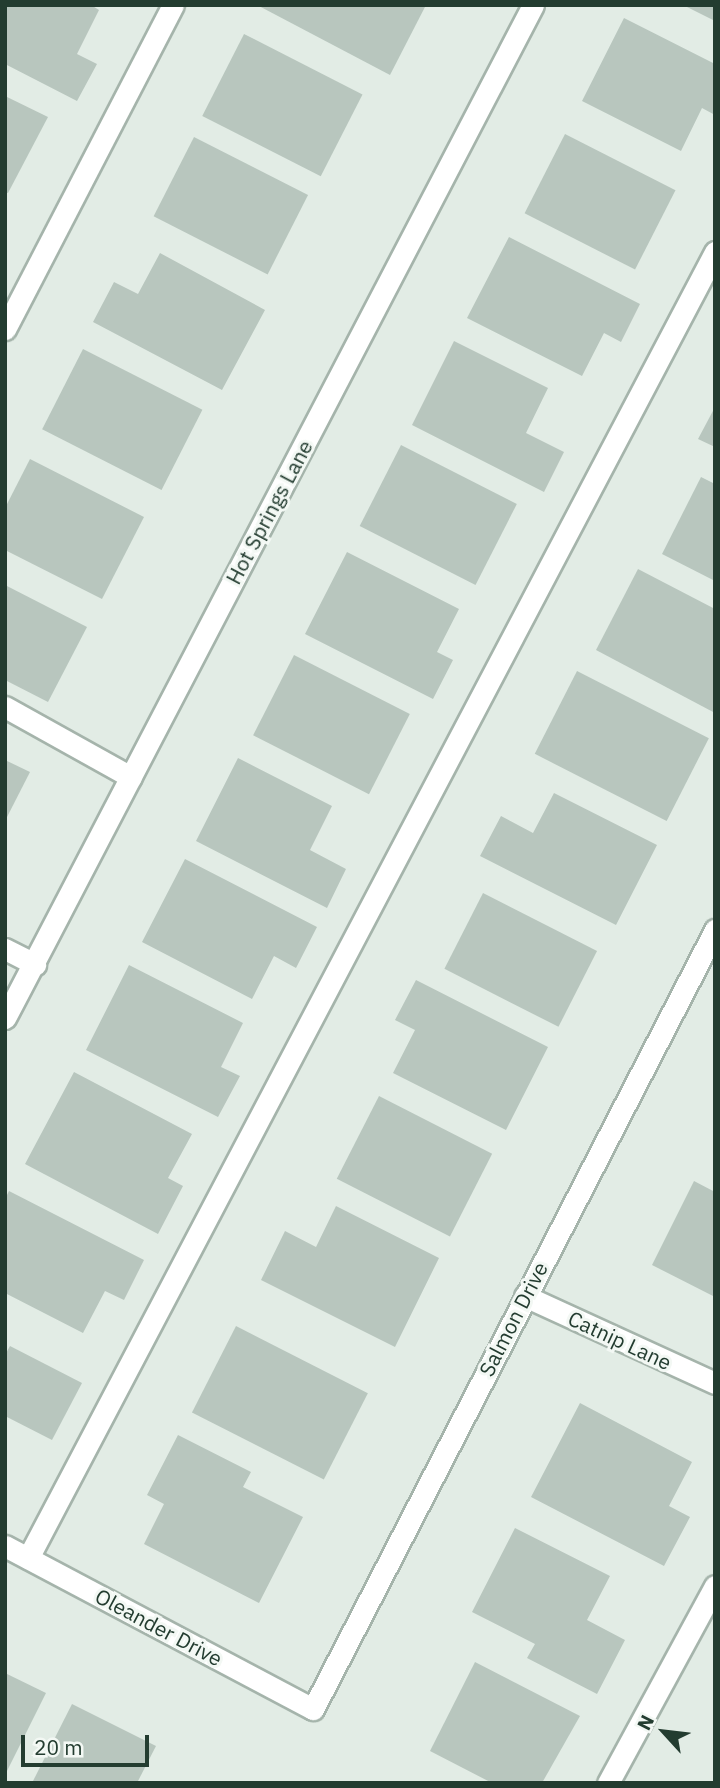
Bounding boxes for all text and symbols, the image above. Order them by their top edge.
street label: Hot Springs Lane [220,436,318,588]
street label: Salmon Drive [473,1258,553,1380]
street label: Catnip Lane [564,1305,676,1375]
street label: Oleander Drive [91,1583,227,1671]
north arrow [629,1697,699,1767]
text: N [631,1711,659,1734]
scale bar [24,1722,152,1766]
text: 20 m [34,1733,83,1761]

